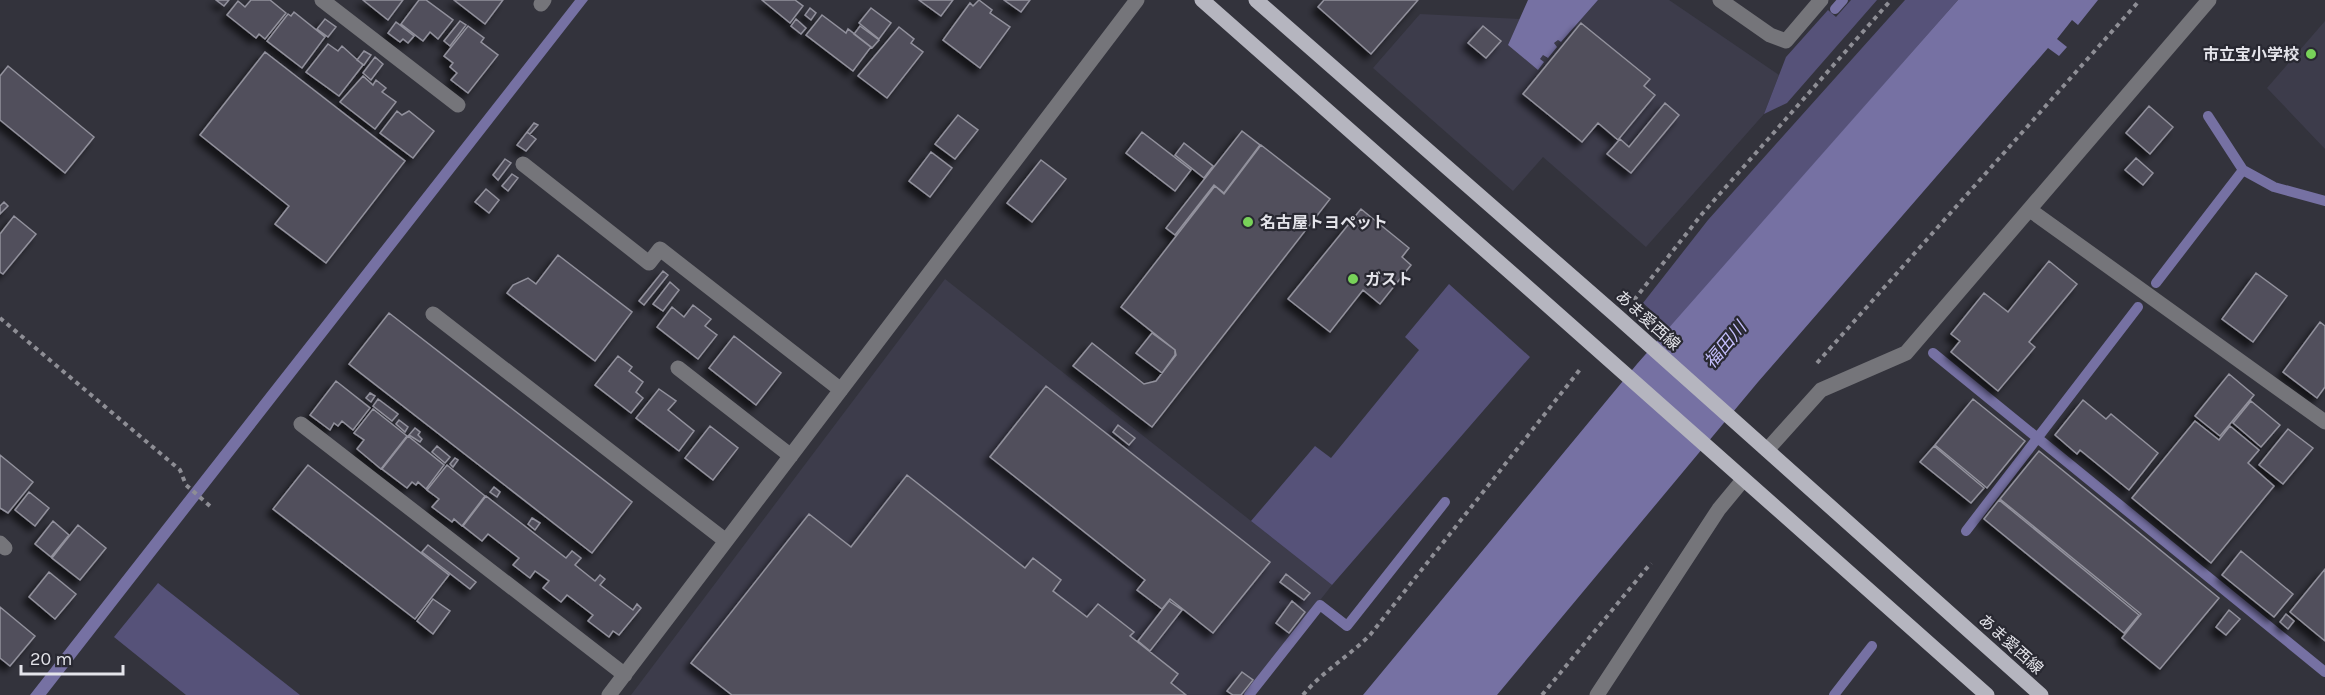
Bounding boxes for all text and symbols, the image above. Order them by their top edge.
place label: 市立宝小学校 [2203,45,2299,64]
marker: 市立宝小学校 [2304,47,2318,61]
place label: 名古屋トヨペット [1260,213,1388,232]
marker: 名古屋トヨペット [1241,215,1255,229]
place label: ガスト [1365,270,1413,289]
marker: ガスト [1346,272,1360,286]
street label: あま愛西線 [1612,286,1684,354]
water label: 福田川 [1699,316,1752,373]
street label: あま愛西線 [1975,610,2047,678]
scale bar [21,638,123,676]
text: 20 m [30,648,72,670]

